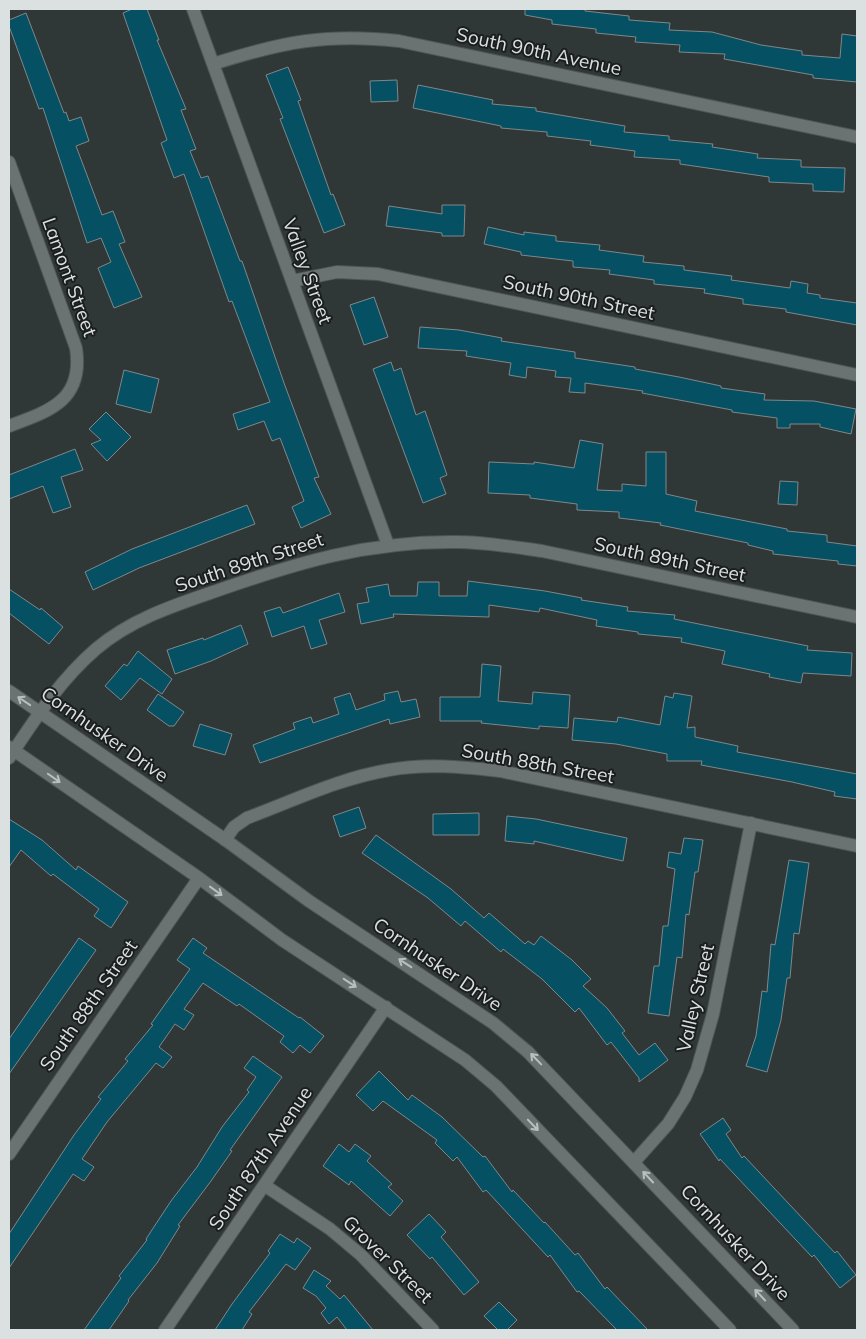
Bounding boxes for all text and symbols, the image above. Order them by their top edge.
street label: South 90th Avenue [454,22,624,80]
street label: Lamont Street [37,214,103,340]
street label: Valley Street [278,215,338,327]
street label: South 90th Street [501,269,657,325]
street label: South 89th Street [172,527,326,597]
street label: South 89th Street [592,531,748,587]
street label: Cornhusker Drive [37,681,173,787]
one-way arrow [18,696,32,706]
street label: South 88th Street [460,738,616,788]
one-way arrow [47,773,61,783]
one-way arrow [209,886,223,896]
street label: Cornhusker Drive [369,912,507,1016]
street label: South 88th Street [34,935,142,1075]
street label: Valley Street [671,941,719,1054]
one-way arrow [398,958,412,968]
one-way arrow [343,978,357,988]
one-way arrow [530,1053,542,1066]
street label: South 87th Avenue [203,1082,317,1234]
one-way arrow [527,1118,539,1131]
one-way arrow [642,1171,654,1183]
street label: Cornhusker Drive [676,1179,796,1305]
street label: Grover Street [338,1210,438,1308]
one-way arrow [754,1289,766,1301]

